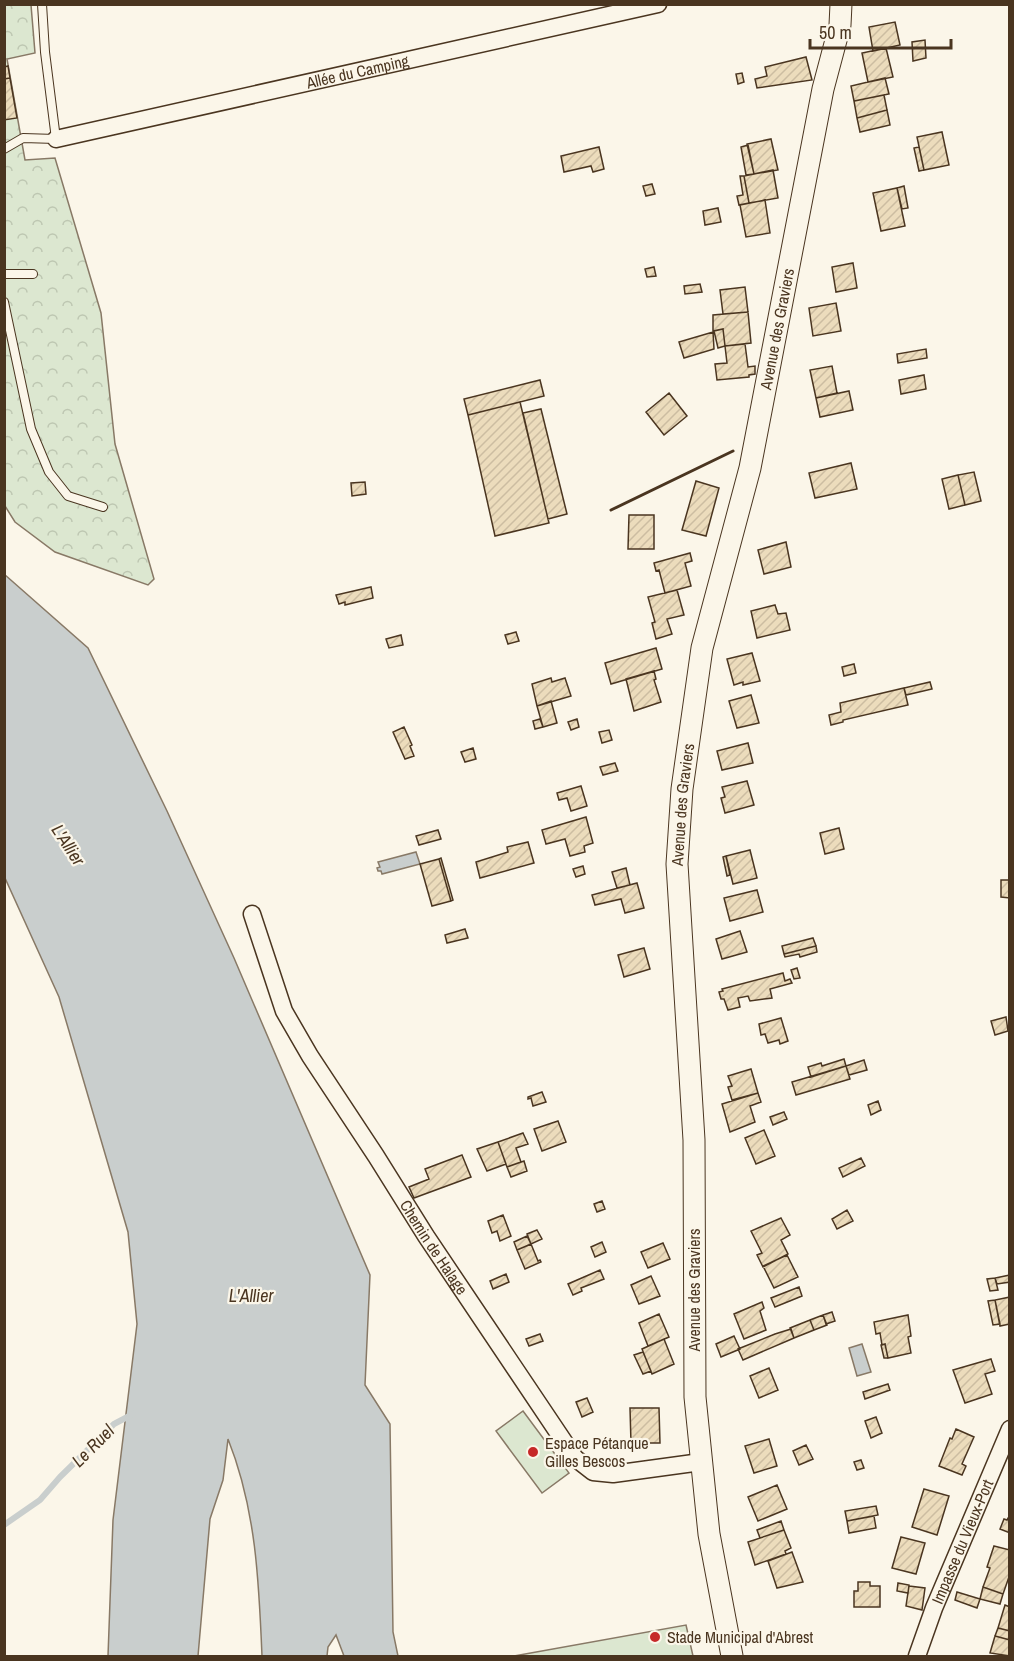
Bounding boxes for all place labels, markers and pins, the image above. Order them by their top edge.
place label: Espace Pétanque Gilles Bescos [545,1432,649,1472]
marker: Espace Pétanque Gilles Bescos [526,1445,540,1459]
place label: Stade Municipal d'Abrest [667,1626,814,1648]
marker: Stade Municipal d'Abrest [648,1630,662,1644]

